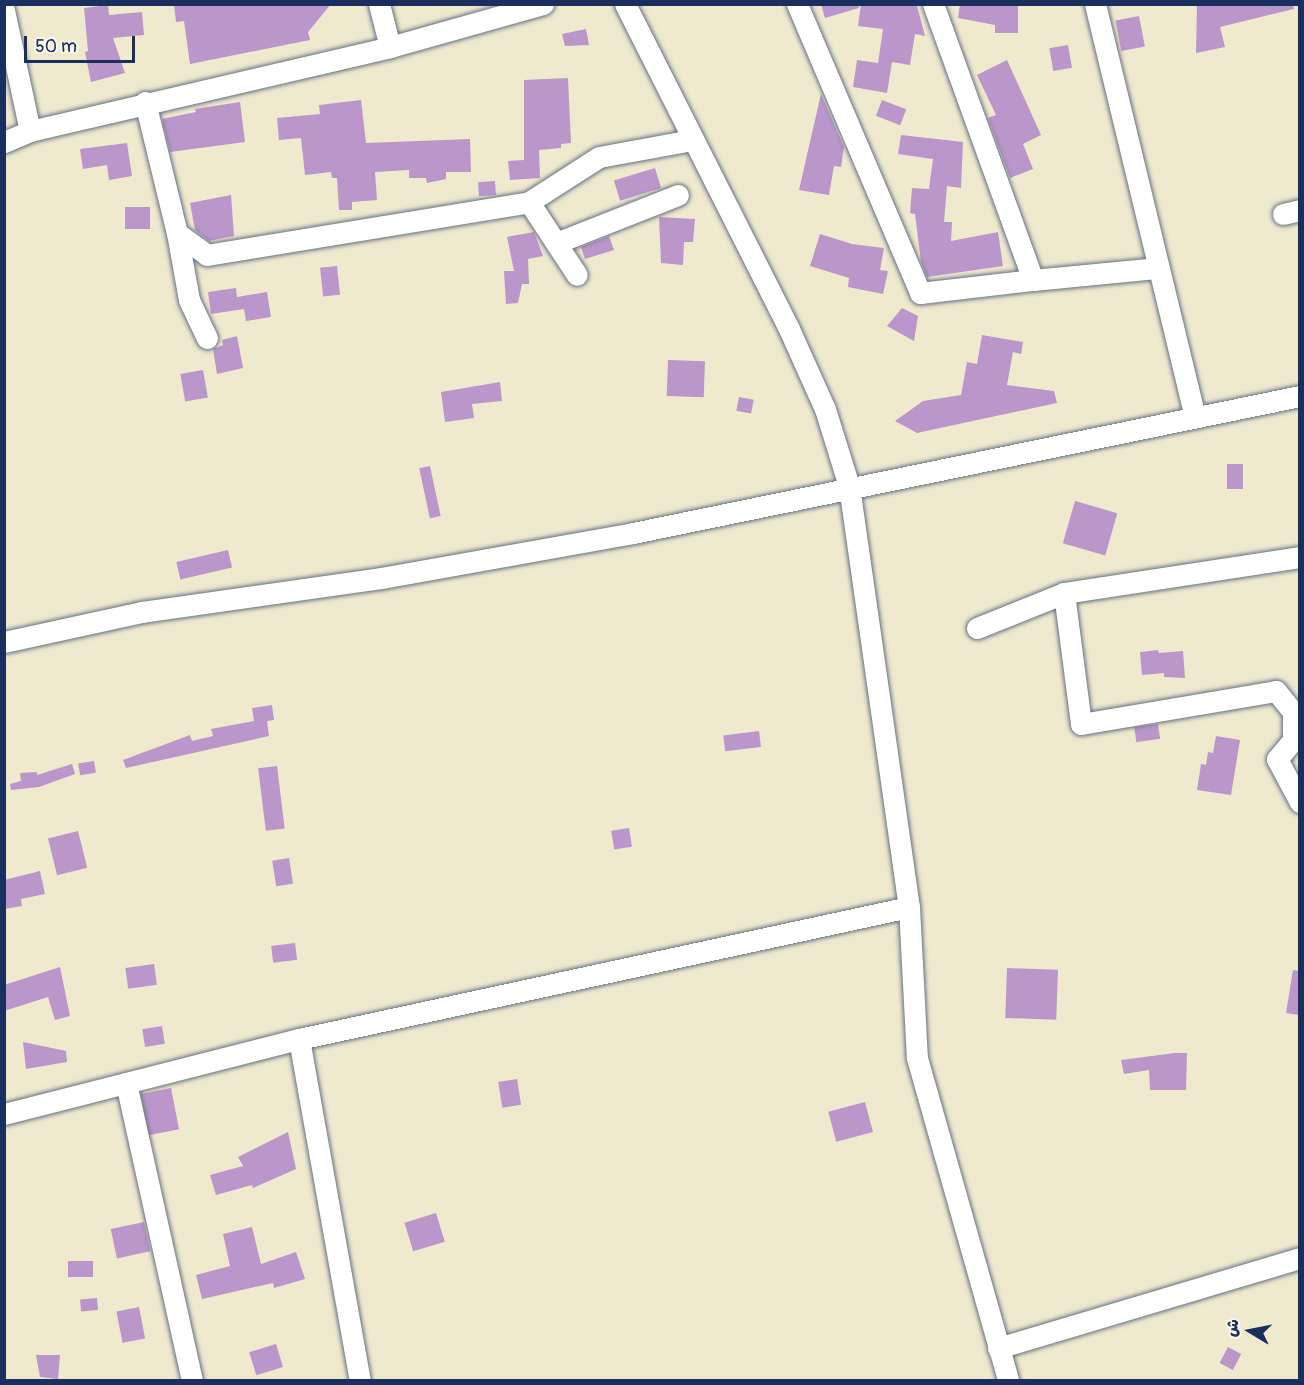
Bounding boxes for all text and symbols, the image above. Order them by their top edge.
scale bar [27,24,138,62]
text: 50 m [35,35,77,58]
north arrow [1220,1301,1280,1361]
text: ش [1221,1317,1244,1338]

